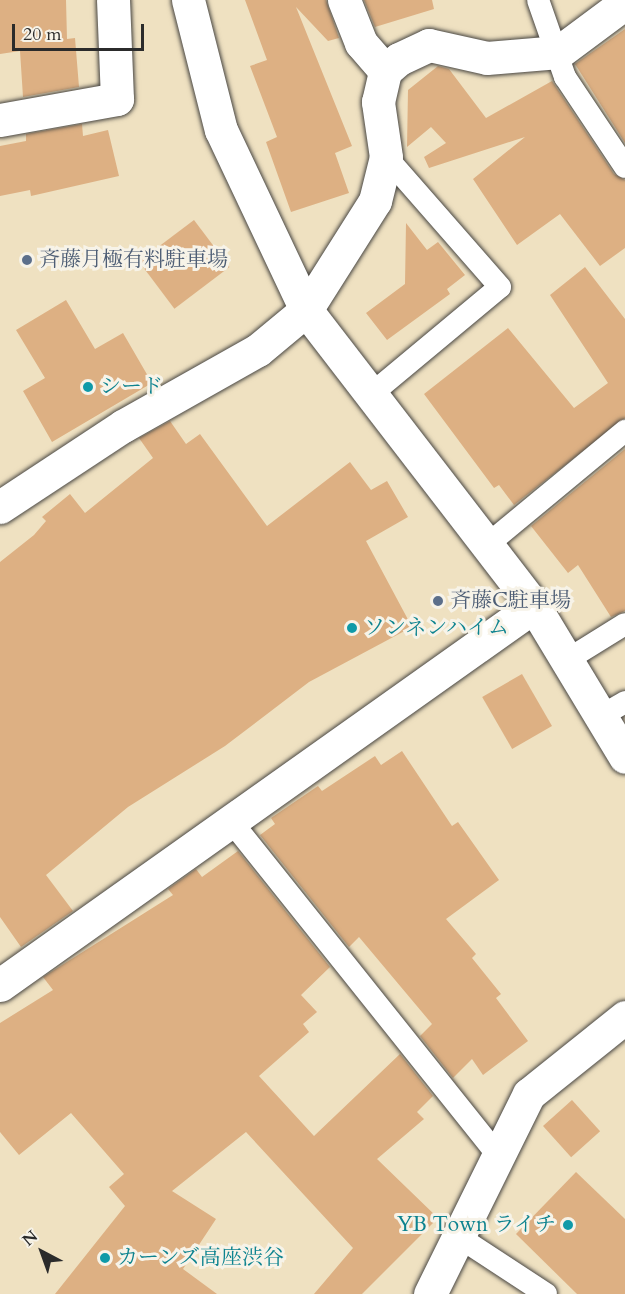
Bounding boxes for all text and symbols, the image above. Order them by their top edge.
scale bar [15,12,147,50]
text: 20 m [23,22,62,47]
place label: 斉藤月極有料駐車場 [39,247,228,273]
marker: 斉藤月極有料駐車場 [20,253,34,267]
place label: シード [100,374,163,400]
marker: シード [81,380,95,394]
place label: 斉藤C駐車場 [450,588,571,614]
marker: 斉藤C駐車場 [431,594,445,608]
place label: ソンネンハイム [364,615,511,641]
marker: ソンネンハイム [345,621,359,635]
place label: YB Town ライチ [396,1212,556,1238]
marker: YB Town ライチ [561,1218,575,1232]
north arrow [12,1222,72,1282]
text: N [18,1226,43,1251]
place label: カーンズ高座渋谷 [117,1245,285,1271]
marker: カーンズ高座渋谷 [98,1251,112,1265]

